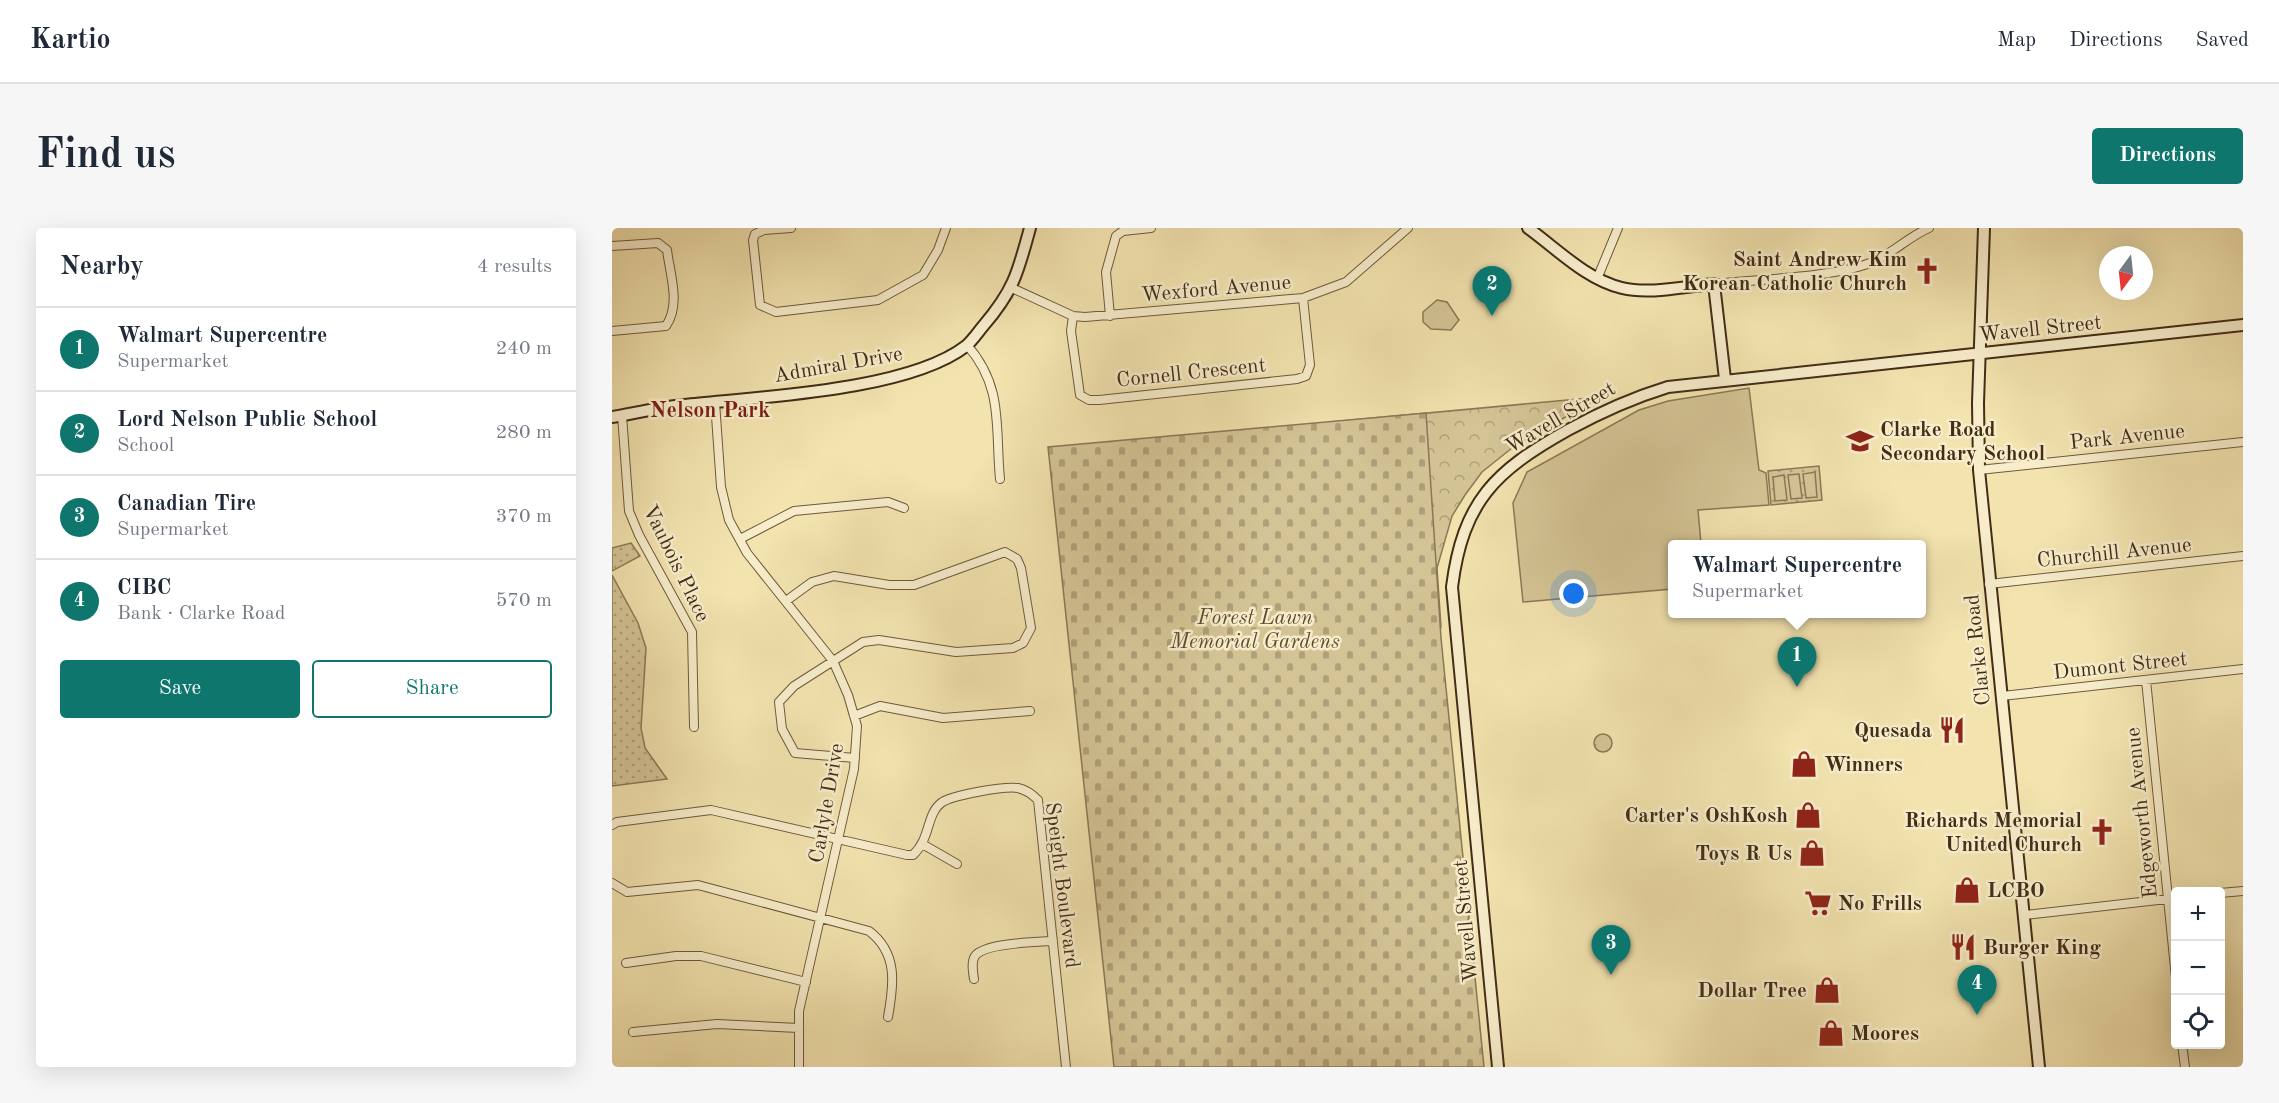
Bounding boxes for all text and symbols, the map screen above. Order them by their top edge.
text: Kartio [30,27,111,55]
text: Map [1997,30,2036,51]
text: Directions [2069,30,2163,51]
text: Saved [2196,30,2249,51]
button: Directions [2092,128,2243,184]
text: Find us [36,135,175,177]
north arrow [2099,246,2153,300]
place label: Saint Andrew Kim Korean Catholic Church [1682,250,1907,295]
text: Nearby [60,254,144,280]
church icon: Saint Andrew Kim Korean Catholic Church [1912,256,1942,286]
text: 4 results [477,257,552,277]
pin: 2 [1472,266,1512,316]
street label: Wexford Avenue [1140,272,1292,307]
street label: Wavell Street [1978,313,2102,346]
text: Walmart Supercentre [117,325,328,347]
text: 1 [74,339,85,359]
text: 240 m [496,339,552,359]
street label: Admiral Drive [772,344,904,387]
text: Supermarket [117,352,228,372]
street label: Cornell Crescent [1115,355,1267,392]
street label: Wavell Street [1502,378,1619,458]
district label: Nelson Park [650,400,770,422]
text: Lord Nelson Public School [117,409,377,431]
place label: Clarke Road Secondary School [1880,420,2045,465]
street label: Park Avenue [2068,421,2186,454]
text: 2 [74,423,85,443]
text: 280 m [496,423,552,443]
school or university icon: Clarke Road Secondary School [1845,426,1875,456]
text: School [117,436,174,456]
text: Canadian Tire [117,493,256,515]
street label: Vaubois Place [638,502,713,625]
text: 3 [74,507,85,527]
text: 370 m [496,507,552,527]
text: Supermarket [117,520,228,540]
street label: Churchill Avenue [2036,535,2193,572]
popup [1668,540,1926,618]
text: Walmart Supercentre [1692,555,1902,577]
text: CIBC [117,577,171,599]
your location [1559,579,1588,608]
text: Supermarket [1692,582,1803,602]
text: 4 [74,591,85,611]
text: 570 m [496,591,552,611]
street label: Clarke Road [1962,593,1995,707]
text: Bank · Clarke Road [117,604,285,624]
park label: Forest Lawn Memorial Gardens [1169,608,1340,653]
pin: 1 [1778,638,1816,687]
street label: Dumont Street [2052,649,2188,684]
button: Save [60,660,300,718]
button: Share [312,660,552,718]
restaurant icon: Quesada [1937,715,1967,745]
place label: Quesada [1854,721,1932,742]
street label: Edgeworth Avenue [2123,726,2162,900]
street label: Carlyle Drive [807,742,848,865]
shop icon: Winners [1789,749,1819,779]
place label: Winners [1824,755,1903,776]
shop icon: Carter's OshKosh [1793,800,1823,830]
street label: Speight Boulevard [1041,801,1082,969]
place label: Carter's OshKosh [1624,806,1788,827]
place label: Richards Memorial United Church [1904,811,2082,856]
church icon: Richards Memorial United Church [2087,817,2117,847]
shop icon: Toys R Us [1797,838,1827,868]
place label: Toys R Us [1695,844,1792,865]
street label: Wavell Street [1451,859,1482,983]
shop icon: LCBO [1952,875,1982,905]
place label: LCBO [1987,881,2045,902]
map controls [2171,887,2225,1049]
button: + [2171,887,2225,941]
supermarket icon: No Frills [1803,888,1833,918]
place label: No Frills [1838,894,1922,915]
pin: 3 [1592,926,1630,975]
restaurant icon: Burger King [1948,932,1978,962]
place label: Burger King [1983,938,2101,959]
button: − [2171,941,2225,995]
pin: 4 [1958,966,1996,1015]
shop icon: Dollar Tree [1812,975,1842,1005]
place label: Dollar Tree [1697,981,1807,1002]
button: locate [2171,995,2225,1049]
shop icon: Moores [1816,1018,1846,1048]
place label: Moores [1851,1024,1919,1045]

